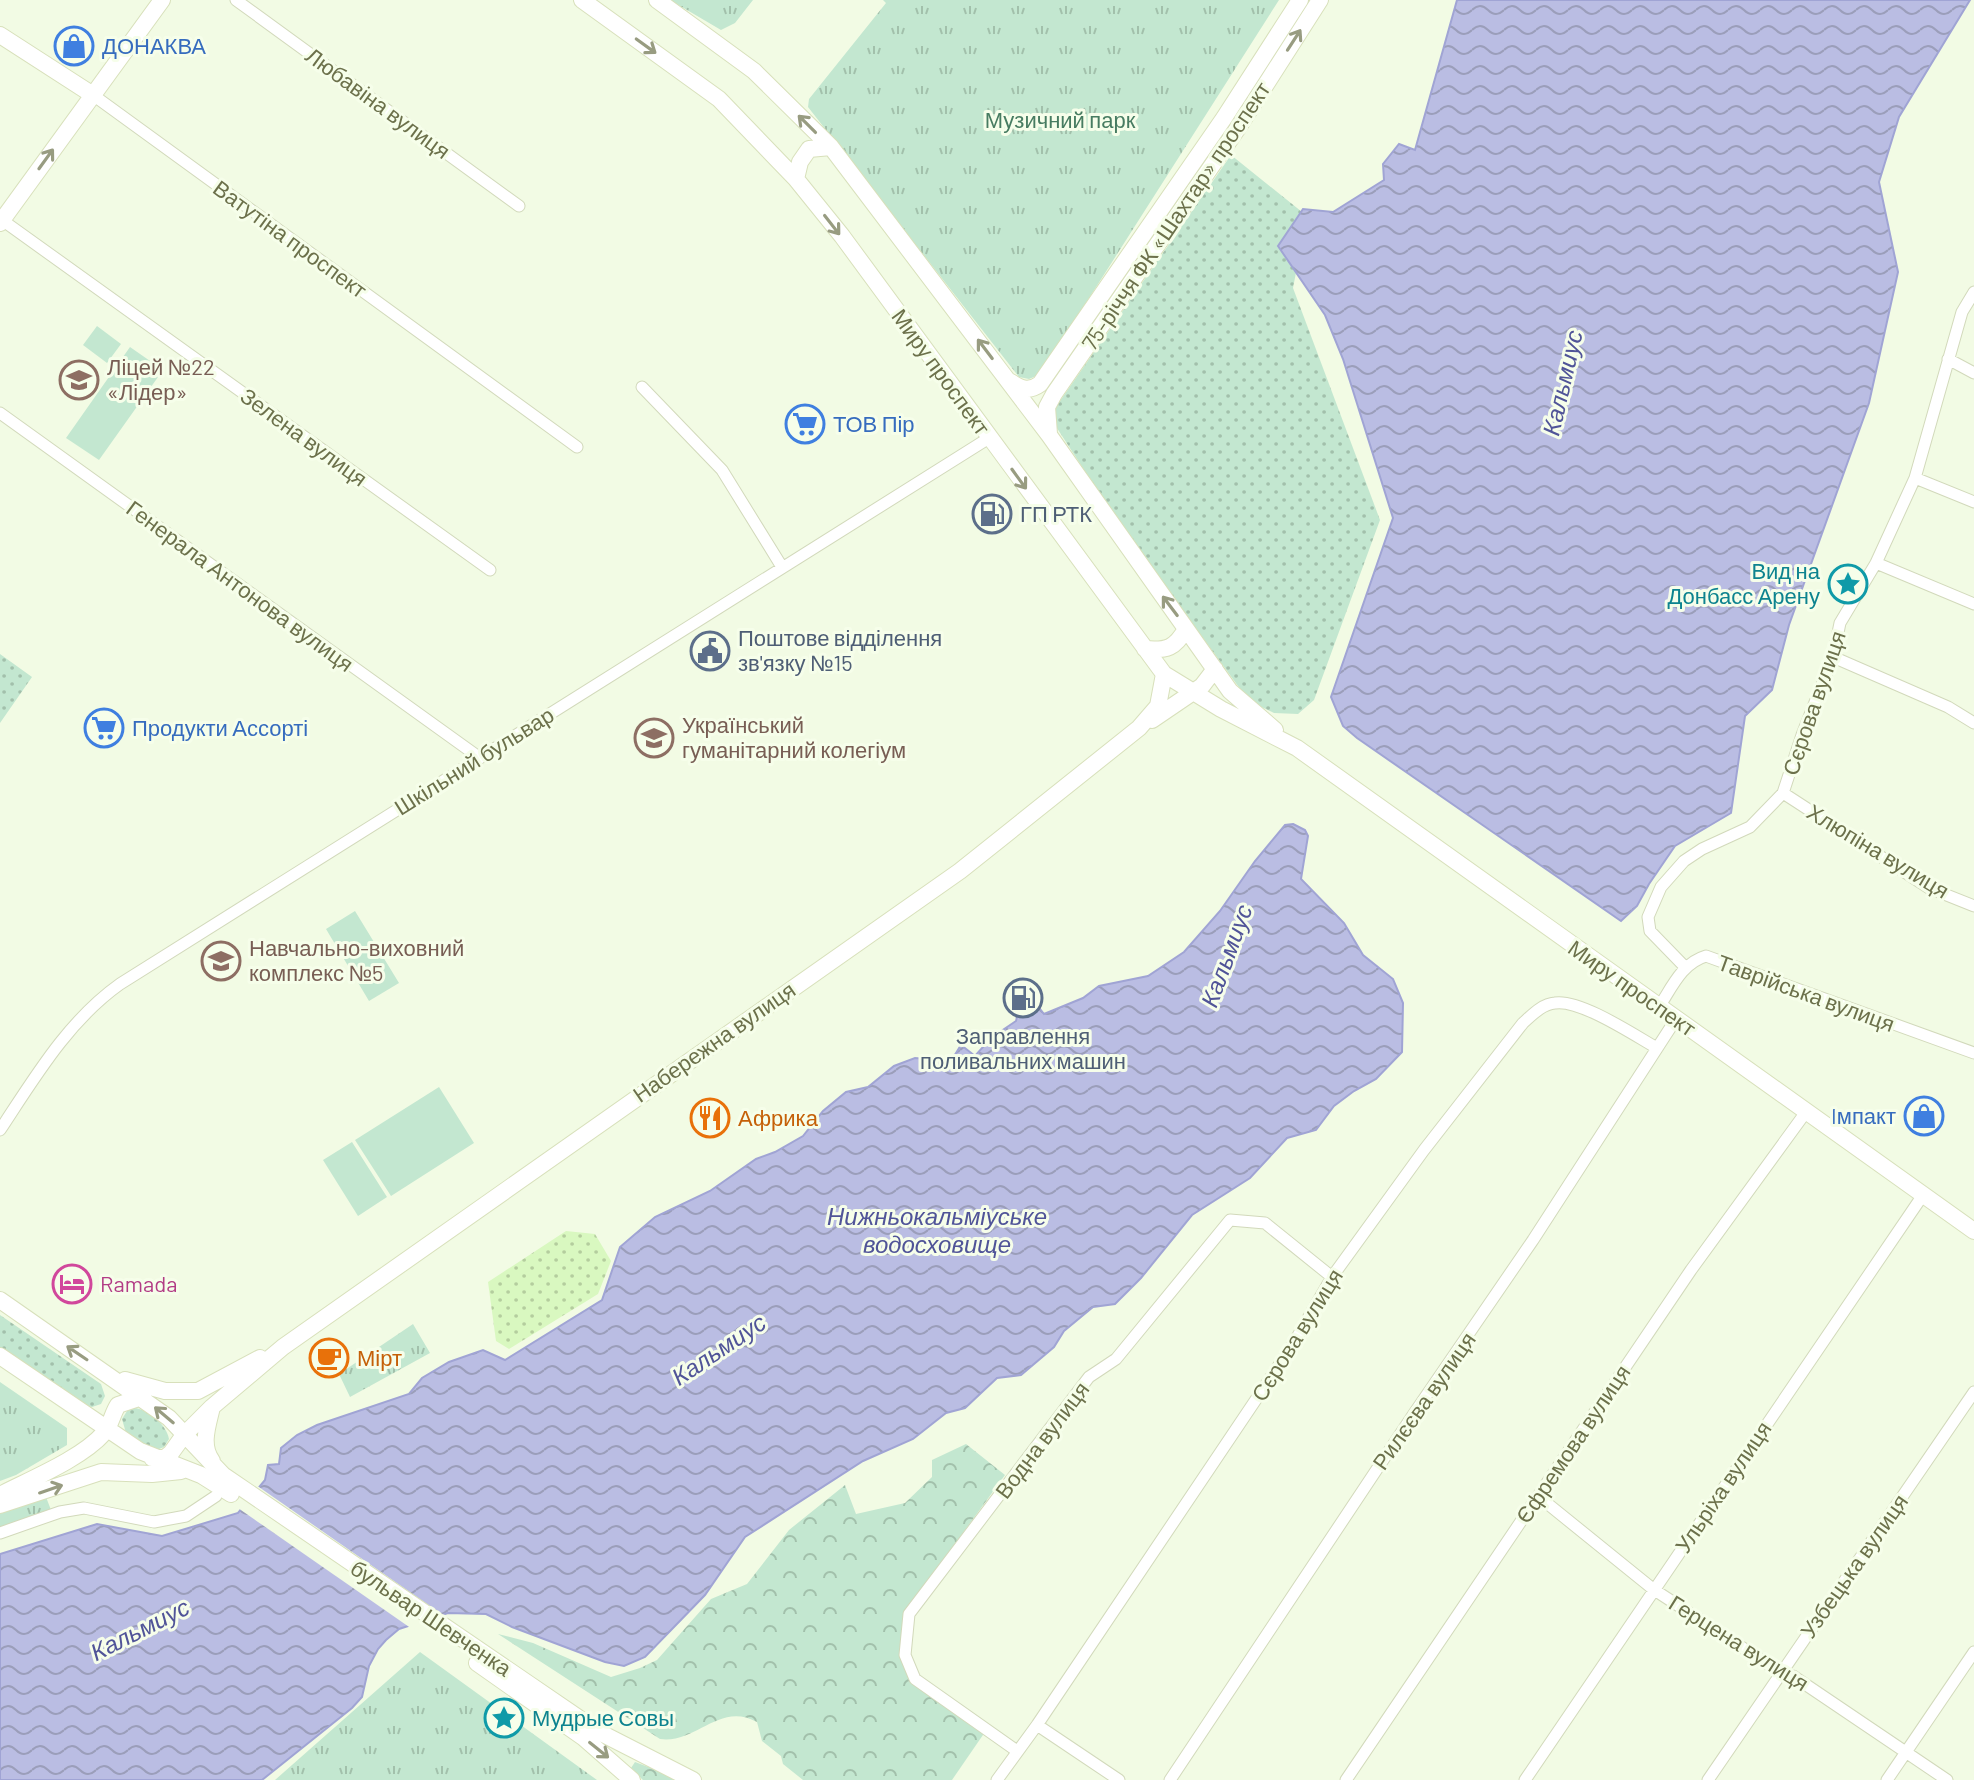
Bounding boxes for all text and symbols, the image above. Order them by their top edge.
shop icon: ДОНАКВА [53,25,95,67]
one-way arrow [1287,29,1303,52]
place label: ДОНАКВА [102,32,206,59]
one-way arrow [634,38,656,54]
street label: Любавіна вулиця [301,41,456,164]
street label: 75-річчя ФК «Шахтар» проспект [1076,76,1276,355]
park label: Музичний парк [985,106,1136,133]
one-way arrow [798,115,817,134]
one-way arrow [38,149,54,171]
street label: Ватутіна проспект [208,174,372,303]
one-way arrow [824,214,841,235]
street label: Миру проспект [887,303,996,440]
water label: Кальмиус [1535,327,1588,438]
one-way arrow [977,339,994,361]
place label: Ліцей №22 «Лідер» [107,353,215,405]
school or university icon: Ліцей №22 «Лідер» [58,359,100,401]
street label: Зелена вулиця [236,382,373,492]
supermarket icon: ТОВ Пір [784,403,826,445]
place label: ТОВ Пір [833,410,915,437]
one-way arrow [1011,468,1027,490]
fuel station icon: ГП РТК [971,493,1013,535]
street label: Генерала Антонова вулиця [122,494,359,677]
place label: ГП РТК [1020,500,1092,526]
place label: Вид на Донбасс Арену [1667,557,1821,609]
place icon: Вид на Донбасс Арену [1827,563,1869,605]
one-way arrow [1161,596,1178,617]
place label: Поштове відділення зв'язку №15 [738,624,942,676]
street label: Сєрова вулиця [1776,627,1851,779]
public building icon: Поштове відділення зв'язку №15 [689,630,731,672]
street label: Шкільний бульвар [389,701,558,820]
supermarket icon: Продукти Ассорті [83,707,125,749]
place label: Український гуманітарний колегіум [682,711,906,763]
place label: Продукти Ассорті [132,714,308,741]
school or university icon: Український гуманітарний колегіум [633,717,675,759]
street label: Хлюпіна вулиця [1802,798,1954,904]
water label: Кальмиус [1194,900,1258,1011]
place label: Навчально-виховний комплекс №5 [249,934,464,985]
street label: Миру проспект [1563,934,1701,1042]
school or university icon: Навчально-виховний комплекс №5 [200,940,242,982]
street label: Таврійська вулиця [1714,948,1898,1037]
street label: Набережна вулиця [627,976,800,1108]
fuel station icon: Заправлення поливальних машин [1002,977,1044,1019]
place label: Заправлення поливальних машин [920,1022,1126,1073]
shop icon: Iмпакт [1903,1095,1945,1137]
restaurant icon: Африка [689,1097,731,1139]
place label: Iмпакт [1831,1102,1896,1128]
place label: Африка [738,1104,819,1131]
water label: Нижньокальміуське водосховище [827,1201,1047,1258]
hotel icon: Ramada [51,1263,93,1305]
street label: Сєрова вулиця [1245,1264,1348,1406]
place label: Ramada [100,1270,177,1296]
water label: Кальмиус [666,1307,771,1391]
street label: Рилєєва вулиця [1366,1327,1481,1475]
cafe icon: Мірт [308,1337,350,1379]
place label: Мірт [357,1344,402,1371]
one-way arrow [67,1345,89,1361]
street label: Єфремова вулиця [1510,1359,1636,1528]
street label: Водна вулиця [989,1376,1094,1503]
one-way arrow [154,1406,175,1424]
street label: Ульріха вулиця [1669,1416,1776,1558]
one-way arrow [38,1480,63,1495]
street label: Узбецька вулиця [1794,1489,1913,1643]
street label: бульвар Шевченка [346,1554,518,1682]
street label: Герцена вулиця [1664,1589,1814,1696]
water label: Кальмиус [85,1591,194,1666]
place icon: Мудрые Совы [483,1697,525,1739]
place label: Мудрые Совы [532,1704,674,1731]
one-way arrow [588,1741,609,1759]

